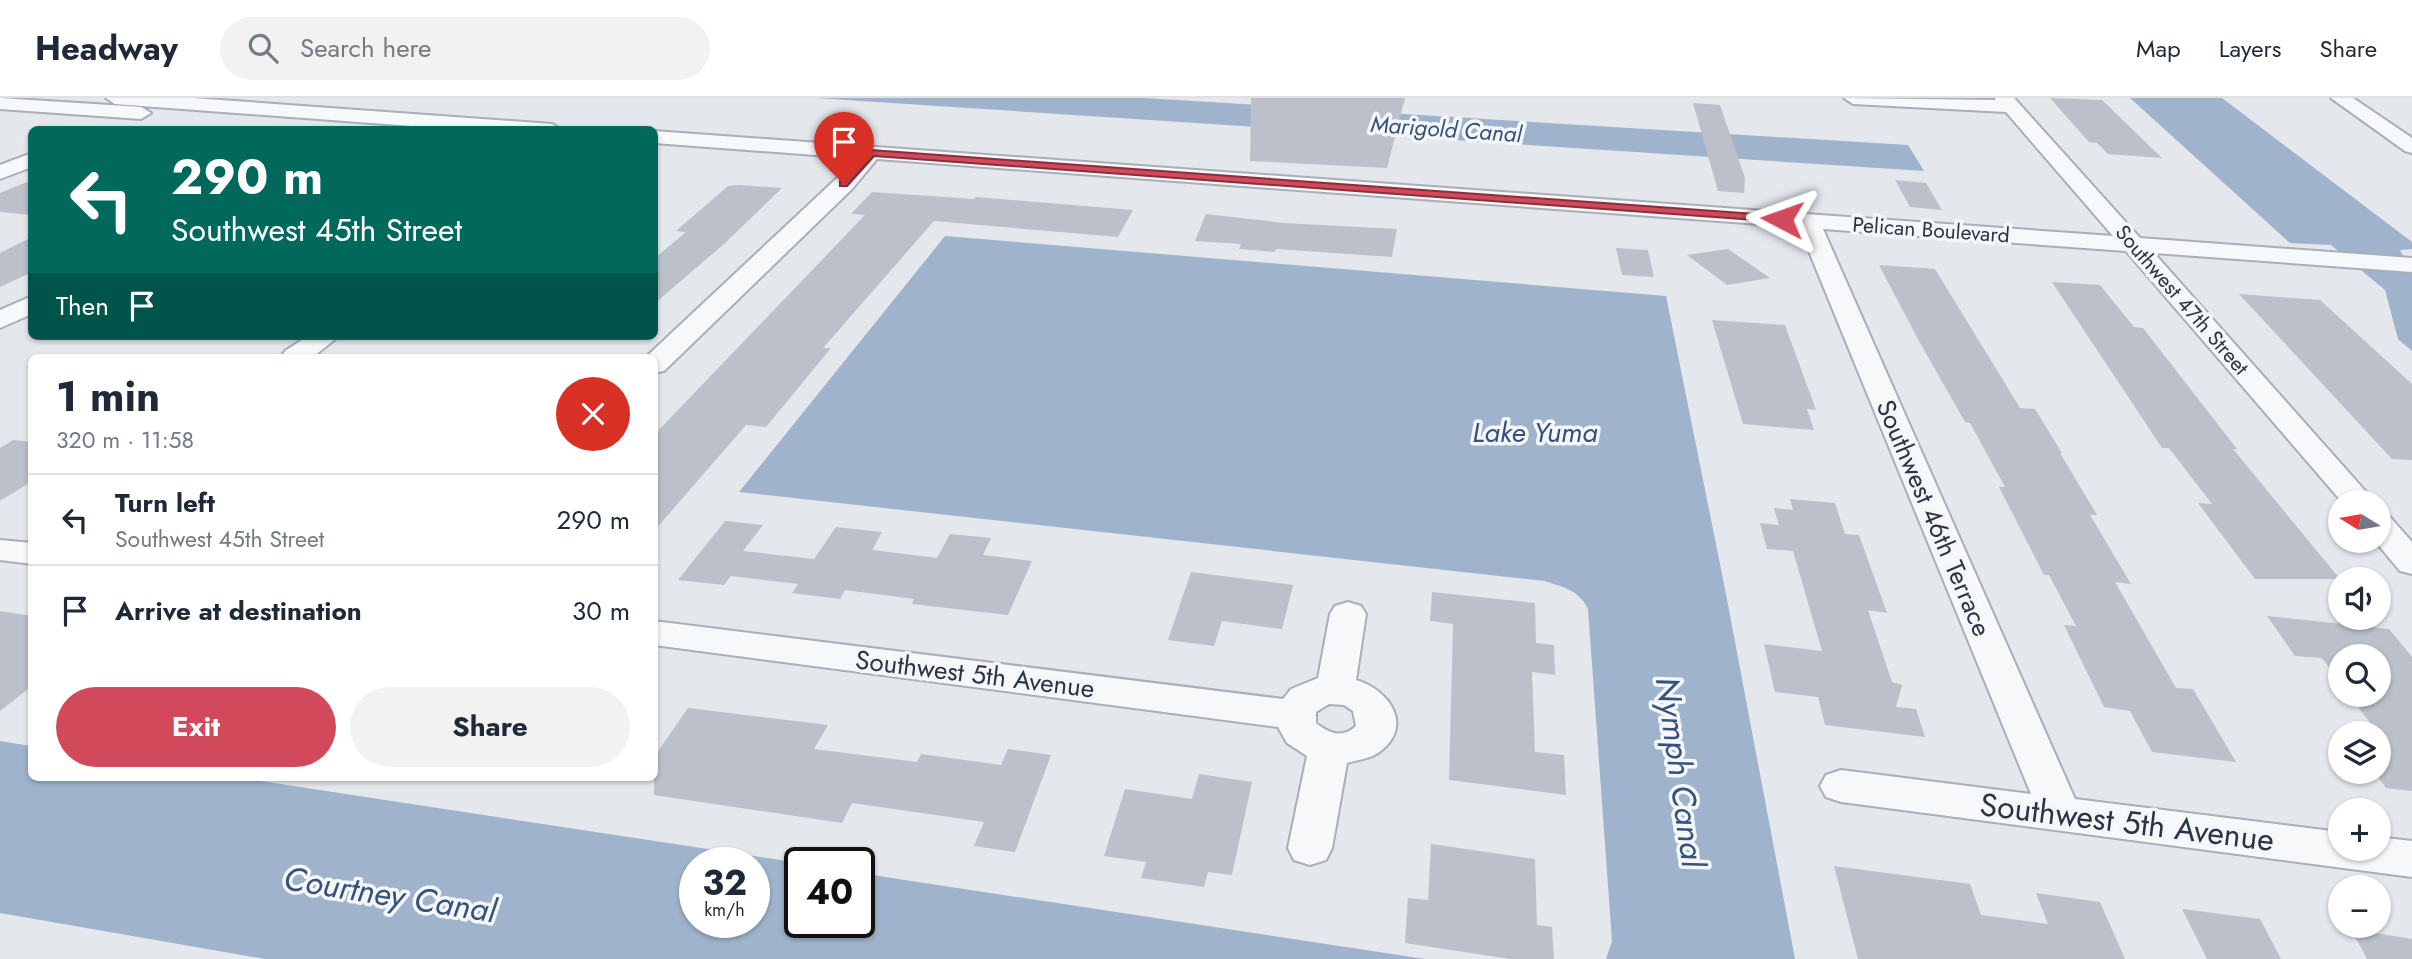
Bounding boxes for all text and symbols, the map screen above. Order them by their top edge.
search box [220,17,710,80]
text: Headway [35,25,178,72]
icon: search [244,29,282,67]
text: Search here [300,29,431,67]
text: Map [2136,31,2181,66]
text: Layers [2219,31,2281,66]
text: Share [2319,31,2377,66]
water label: Marigold Canal [1369,107,1524,151]
pin [814,112,874,184]
icon: arrive [825,123,863,161]
text: 290 m [171,142,323,212]
icon: left [56,154,147,245]
position arrow [1745,182,1819,256]
text: Southwest 45th Street [171,207,462,253]
street label: Pelican Boulevard [1851,210,2011,250]
street label: Southwest 47th Street [2108,218,2256,382]
text: Then [56,287,109,325]
icon: arrive [123,287,161,325]
text: 1 min [56,366,160,427]
button: close [556,377,630,451]
street label: Southwest 46th Terrace [1867,394,2001,642]
water label: Lake Yuma [1472,412,1598,453]
text: 320 m · 11:58 [56,423,194,457]
text: Turn left [115,484,215,522]
north arrow [2328,490,2390,553]
map controls [2328,490,2391,938]
icon: left [56,501,94,539]
text: 290 m [557,501,630,539]
text: Southwest 45th Street [115,522,324,556]
button: sound [2328,567,2391,630]
icon: arrive [56,592,94,630]
text: Arrive at destination [115,592,362,630]
text: 30 m [572,592,630,630]
street label: Southwest 5th Avenue [853,640,1097,708]
button: search [2328,644,2391,707]
water label: Nymph Canal [1644,674,1717,872]
button: Exit [56,687,336,767]
button: Share [350,687,630,767]
button: layers [2328,721,2391,784]
street label: Southwest 5th Avenue [1977,781,2277,863]
button: + [2328,798,2391,861]
speed limit sign: 40 [784,847,875,938]
water label: Courtney Canal [280,855,501,935]
text: 32 [702,858,747,908]
button: − [2328,875,2391,938]
text: km/h [704,897,745,923]

